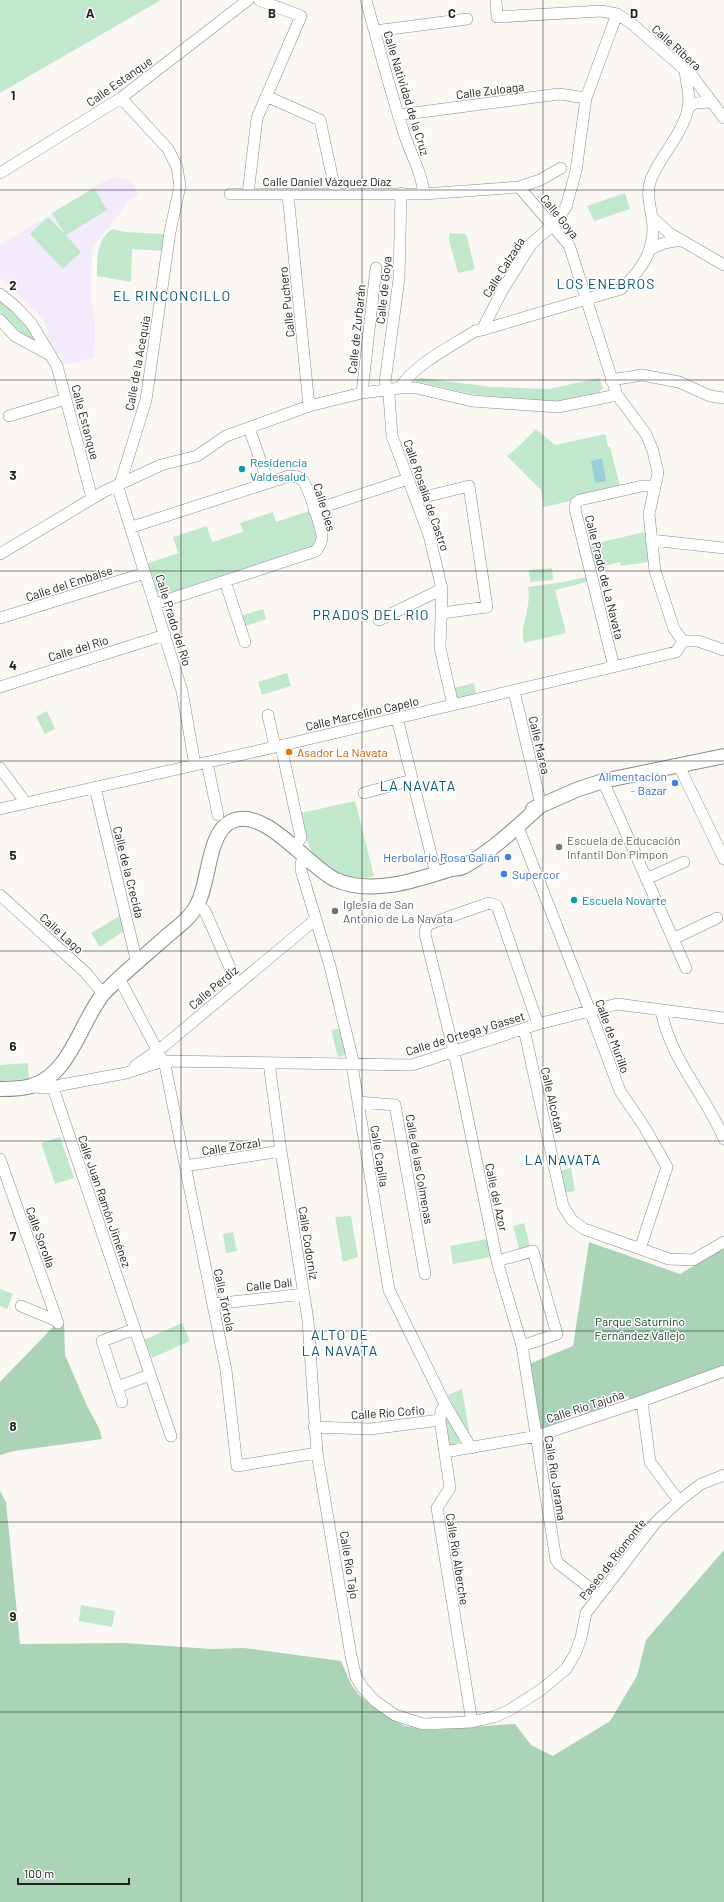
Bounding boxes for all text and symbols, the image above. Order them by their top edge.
text: A [86,5,95,21]
text: B [268,5,276,21]
text: C [448,5,456,21]
text: D [630,5,638,21]
street label: Calle Ribera [649,21,705,73]
street label: Calle Natividad de la Cruz [381,29,433,157]
street label: Calle Estanque [83,53,155,109]
street label: Calle Zuloaga [455,79,525,101]
text: 1 [11,87,15,103]
street label: Calle Daniel Vázquez Díaz [263,174,391,188]
street label: Calle Goya [538,191,582,241]
street label: Calle Calzada [479,234,527,300]
street label: Calle de Goya [372,255,394,325]
street label: Calle Puchero [275,266,297,338]
district label: LOS ENEBROS [556,275,656,292]
text: 2 [9,277,17,293]
street label: Calle de Zurbarán [344,284,368,374]
district label: EL RINCONCILLO [113,287,231,304]
street label: Calle de la Acequia [122,314,152,412]
street label: Calle Estanque [69,383,103,461]
street label: Calle Rosalía de Castro [401,437,453,553]
place label: Residencia Valdesalud [250,455,307,483]
marker: Residencia Valdesalud [237,464,247,474]
text: 3 [9,467,17,483]
street label: Calle Cíes [311,481,339,533]
street label: Calle Prado de La Navata [583,513,627,641]
street label: Calle del Embalse [24,562,114,604]
street label: Calle Prado del Río [153,572,195,668]
district label: PRADOS DEL RIO [313,606,429,623]
street label: Calle del Río [46,632,110,664]
text: 4 [9,657,17,673]
street label: Calle Marcelino Capelo [304,693,420,733]
street label: Calle Marea [527,715,553,775]
place label: Asador La Navata [297,745,388,759]
marker: Asador La Navata [284,747,294,757]
place label: Alimentación - Bazar [598,769,668,797]
district label: LA NAVATA [380,777,456,794]
marker: Alimentación - Bazar [670,778,680,788]
street label: Calle de la Crecida [111,825,147,919]
place label: Escuela de Educación Infantil Don Pimpon [567,833,681,861]
marker: Escuela de Educación Infantil Don Pimpon [554,842,564,852]
text: 5 [9,847,17,863]
place label: Herbolario Rosa Galián [383,850,500,864]
marker: Herbolario Rosa Galián [503,852,513,862]
place label: Supercor [512,867,560,881]
marker: Supercor [499,869,509,879]
place label: Escuela Novarte [582,893,667,907]
marker: Escuela Novarte [569,895,579,905]
place label: Iglesia de San Antonio de La Navata [343,897,453,925]
marker: Iglesia de San Antonio de La Navata [330,906,340,916]
street label: Calle Lago [37,910,87,956]
street label: Calle Perdiz [185,962,241,1012]
street label: Calle de Murillo [593,997,633,1075]
street label: Calle de Ortega y Gasset [404,1008,526,1058]
text: 6 [10,1038,17,1054]
street label: Calle Alcotán [539,1066,567,1134]
street label: Calle de las Colmenas [403,1113,437,1225]
street label: Calle Capilla [368,1124,392,1188]
street label: Calle Juan Ramón Jiménez [76,1133,134,1269]
street label: Calle Zorzal [201,1134,261,1158]
district label: LA NAVATA [525,1151,601,1168]
street label: Calle del Azor [483,1162,511,1233]
street label: Calle Sorolla [24,1205,58,1269]
street label: Calle Codorniz [296,1205,322,1281]
text: 7 [10,1228,17,1244]
street label: Calle Tórtola [211,1267,239,1333]
street label: Calle Dalí [245,1275,293,1293]
park label: Parque Saturnino Fernández Vallejo [595,1314,685,1342]
district label: ALTO DE LA NAVATA [302,1326,378,1359]
street label: Calle Río Tajuña [544,1387,626,1425]
street label: Calle Río Cofio [351,1402,425,1422]
text: 8 [9,1418,17,1434]
street label: Calle Río Jarama [542,1434,570,1522]
street label: Calle Río Alberche [444,1512,472,1606]
street label: Paseo de Ríomonte [576,1515,648,1603]
street label: Calle Río Tajo [338,1530,362,1600]
text: 9 [10,1608,17,1624]
scale bar [18,1860,129,1886]
text: 100 m [24,1866,54,1880]

